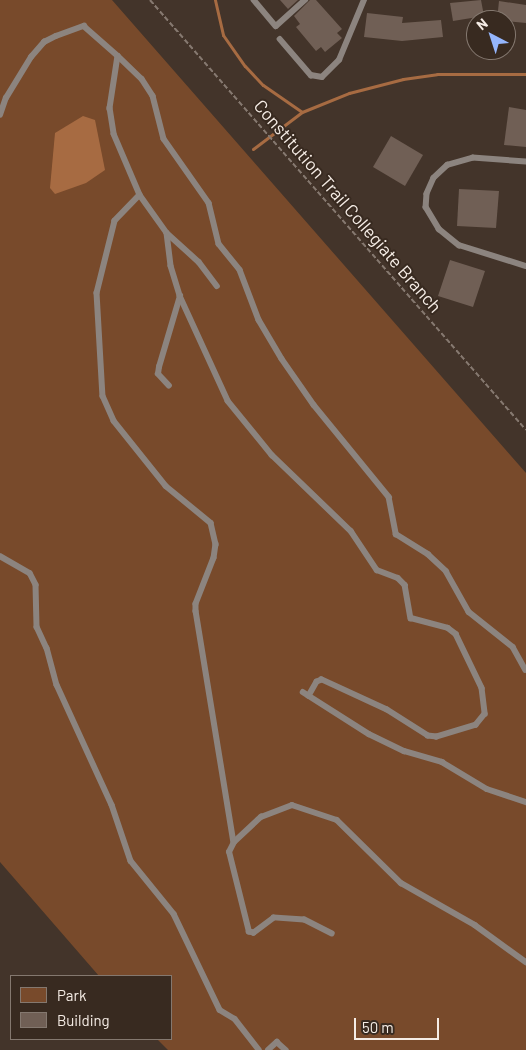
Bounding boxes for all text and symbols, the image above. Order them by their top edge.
north arrow [466,10,516,60]
text: N [473,14,491,33]
street label: Constitution Trail Collegiate Branch [250,95,446,317]
legend [10,975,172,1040]
text: Park [57,986,86,1004]
scale bar [356,1008,441,1040]
text: Building [57,1011,110,1029]
text: 50 m [362,1018,394,1036]

